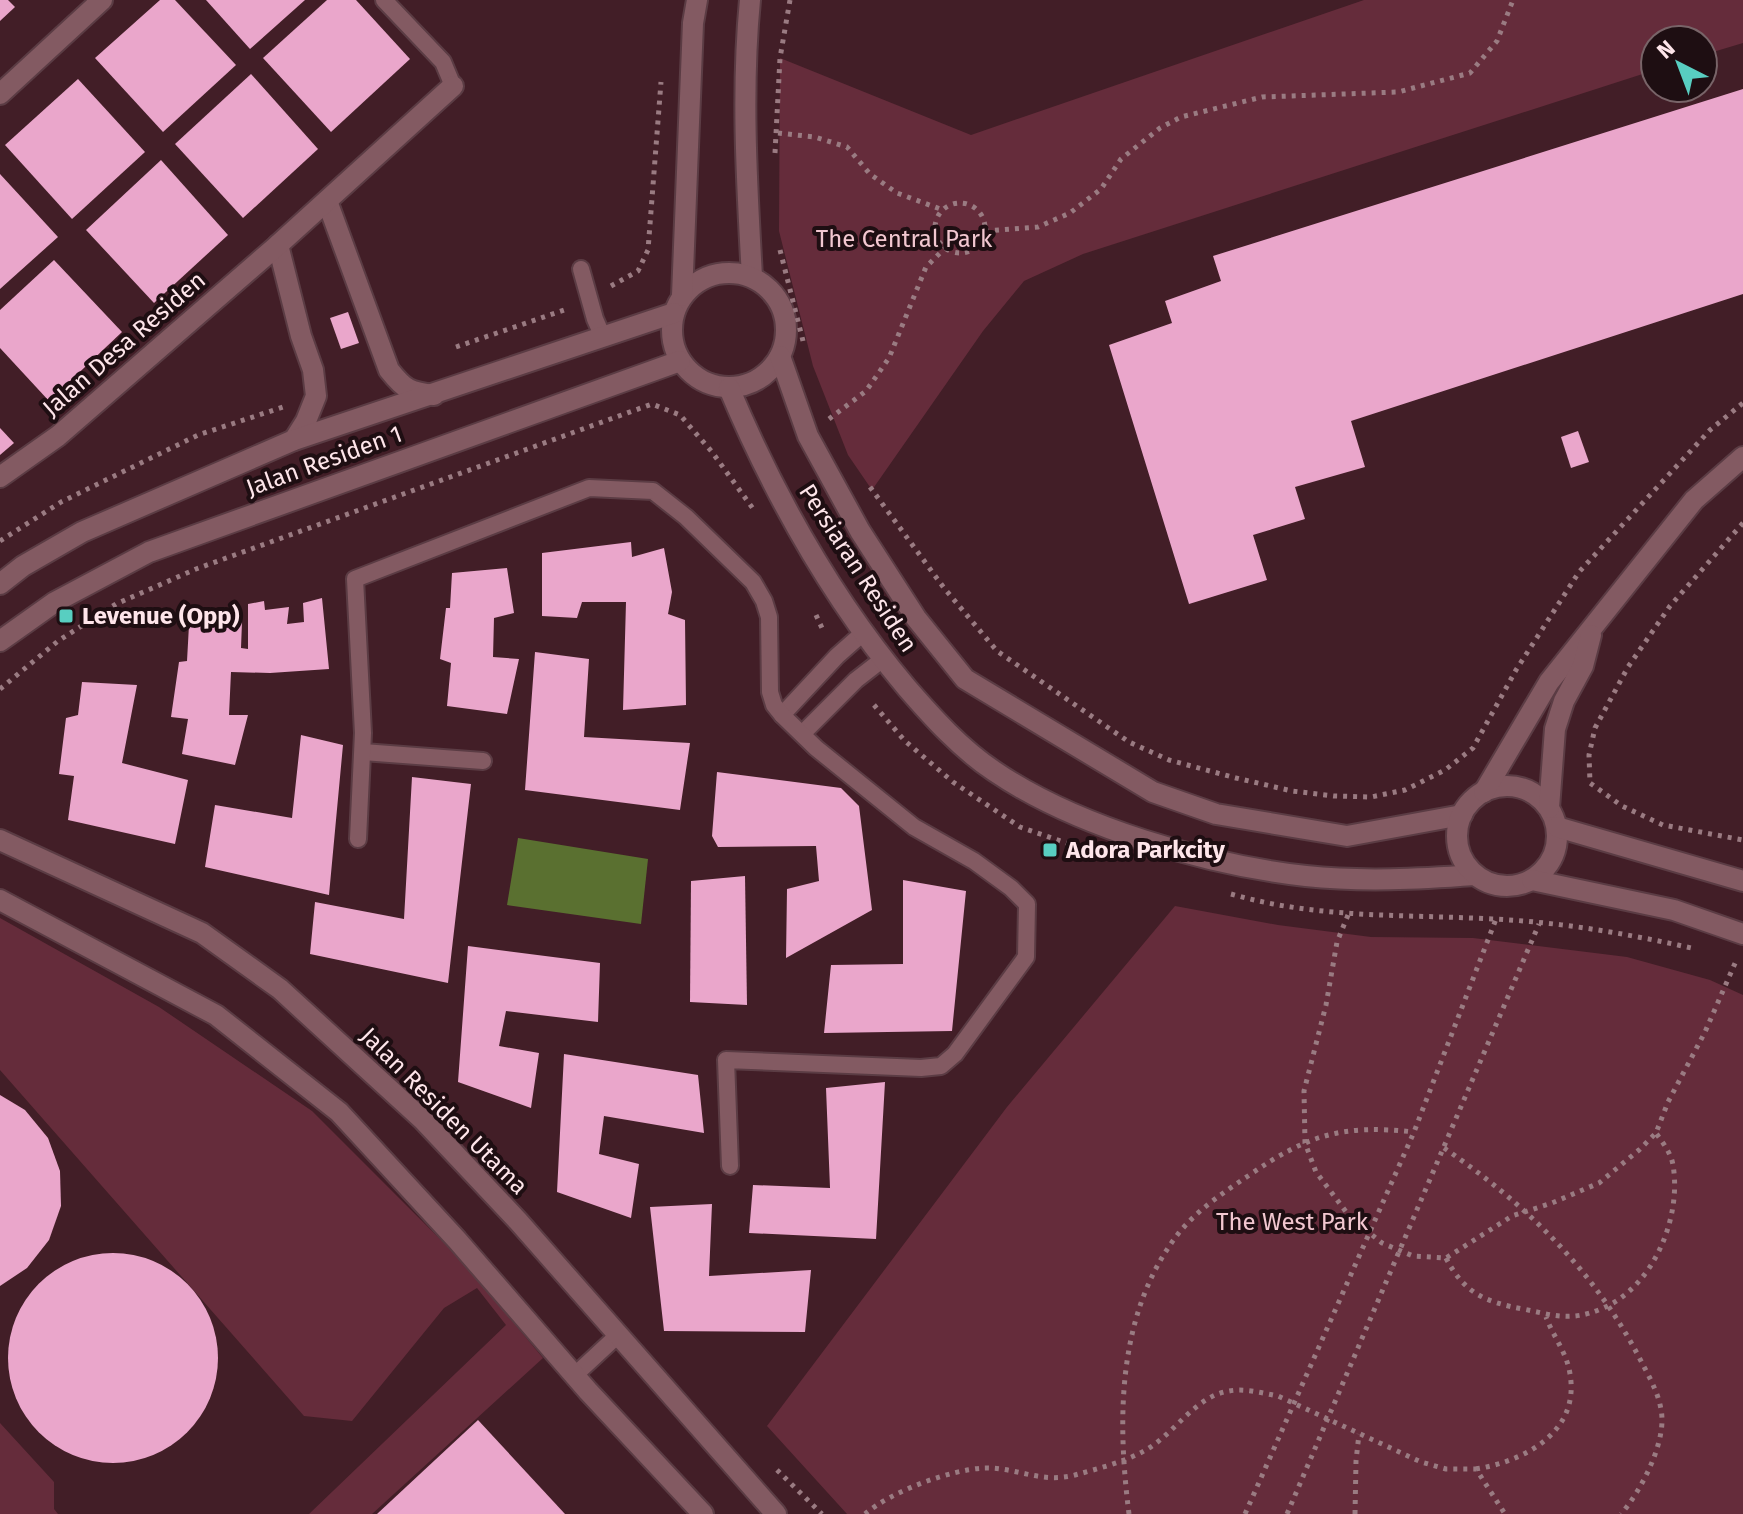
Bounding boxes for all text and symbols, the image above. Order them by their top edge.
north arrow [1639,24,1719,104]
text: N [1651,35,1680,64]
park label: The Central Park [816,225,993,253]
street label: Jalan Desa Residen [37,266,211,422]
street label: Jalan Residen 1 [242,420,406,502]
street label: Persiaran Residen [793,479,923,657]
place label: Levenue (Opp) [82,602,240,630]
marker: Levenue (Opp) [57,607,75,625]
place label: Adora Parkcity [1065,836,1225,864]
marker: Adora Parkcity [1041,841,1059,859]
street label: Jalan Residen Utama [355,1022,533,1200]
park label: The West Park [1216,1208,1369,1236]

